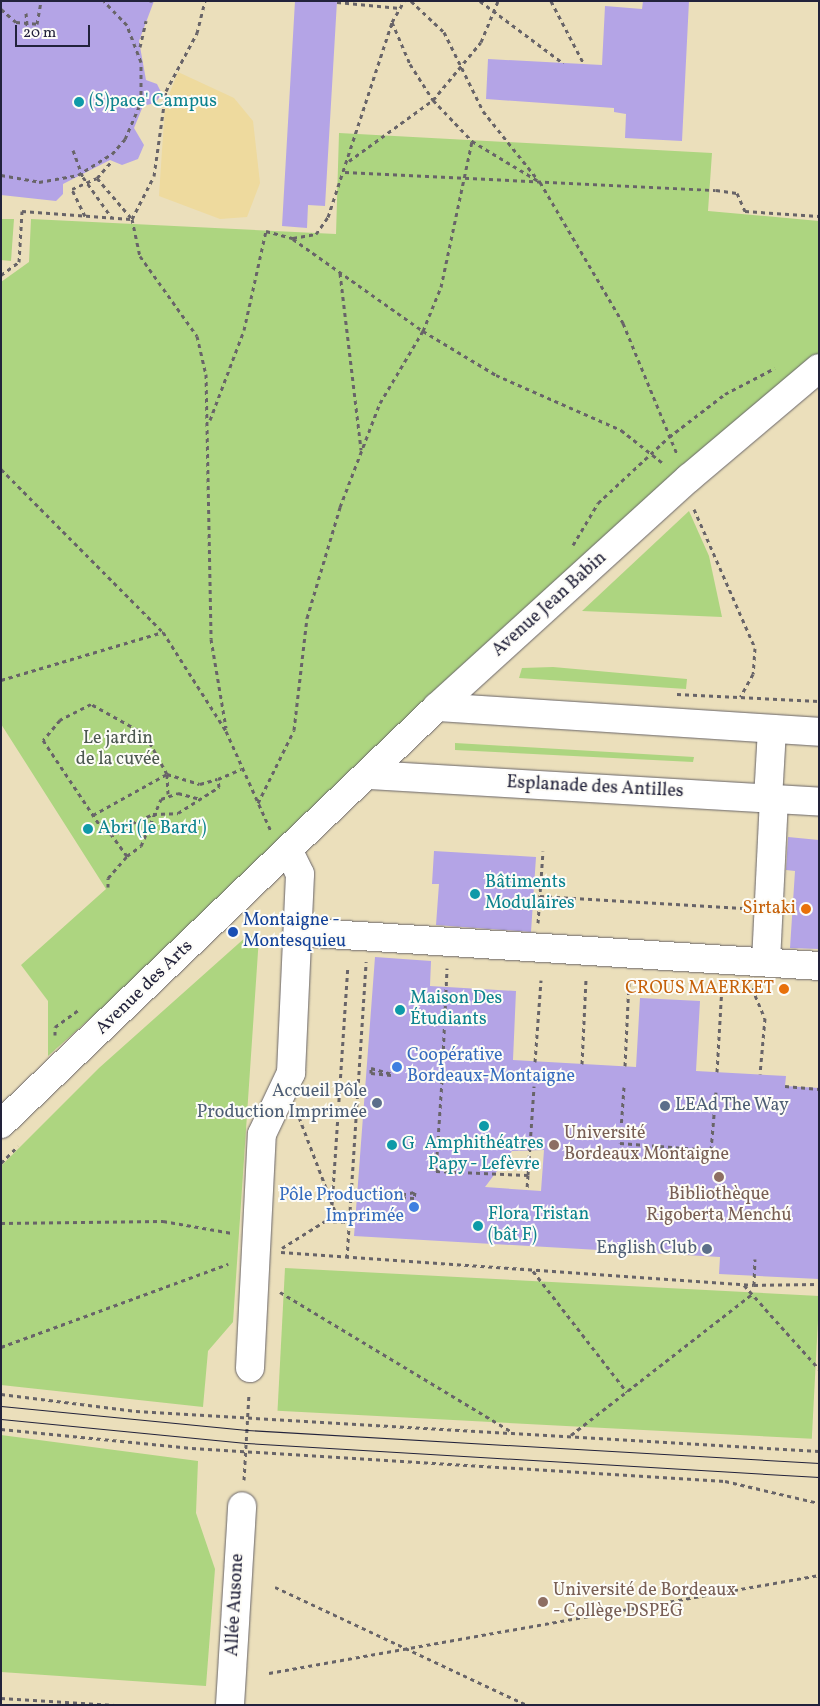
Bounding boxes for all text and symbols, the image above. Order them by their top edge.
scale bar [18,15,92,47]
text: 20 m [23,23,56,44]
place label: (S)pace' Campus [89,91,217,113]
marker: (S)pace' Campus [73,96,85,108]
street label: Avenue Jean Babin [488,548,612,662]
park label: Le jardin de la cuvée [76,729,160,772]
street label: Esplanade des Antilles [506,773,684,803]
place label: Abri (le Bard') [98,818,207,840]
marker: Abri (le Bard') [82,823,94,835]
place label: Bâtiments Modulaires [485,873,575,916]
marker: Bâtiments Modulaires [469,888,481,900]
place label: Sirtaki [743,898,796,920]
marker: Sirtaki [800,903,812,915]
place label: Montaigne - Montesquieu [243,911,346,954]
marker: Montaigne - Montesquieu [227,926,239,938]
street label: Avenue des Arts [92,936,198,1040]
place label: CROUS MAERKET [625,978,774,1000]
marker: CROUS MAERKET [778,983,790,995]
place label: Maison Des Étudiants [410,989,502,1032]
marker: Maison Des Étudiants [394,1004,406,1016]
place label: Coopérative Bordeaux-Montaigne [407,1046,575,1088]
marker: Coopérative Bordeaux-Montaigne [391,1061,403,1073]
place label: Accueil Pôle Production Imprimée [197,1082,367,1124]
place label: LEAd The Way [675,1095,790,1117]
marker: Accueil Pôle Production Imprimée [371,1097,383,1109]
marker: LEAd The Way [659,1100,671,1112]
marker: Amphithéatres Papy - Lefèvre [478,1120,490,1132]
place label: Université Bordeaux Montaigne [564,1124,729,1166]
place label: G [402,1134,415,1156]
place label: Amphithéatres Papy - Lefèvre [424,1134,544,1176]
marker: G [386,1139,398,1151]
marker: Université Bordeaux Montaigne [548,1139,560,1151]
marker: Bibliothèque Rigoberta Menchú [713,1171,725,1183]
place label: Bibliothèque Rigoberta Menchú [646,1185,792,1228]
place label: Pôle Production Imprimée [279,1186,404,1228]
marker: Pôle Production Imprimée [408,1201,420,1213]
place label: Flora Tristan (bât F) [488,1205,590,1248]
marker: Flora Tristan (bât F) [472,1220,484,1232]
place label: English Club [596,1238,697,1260]
marker: English Club [701,1243,713,1255]
street label: Allée Ausone [223,1553,249,1657]
place label: Université de Bordeaux - Collège DSPEG [553,1581,736,1624]
marker: Université de Bordeaux - Collège DSPEG [537,1596,549,1608]

